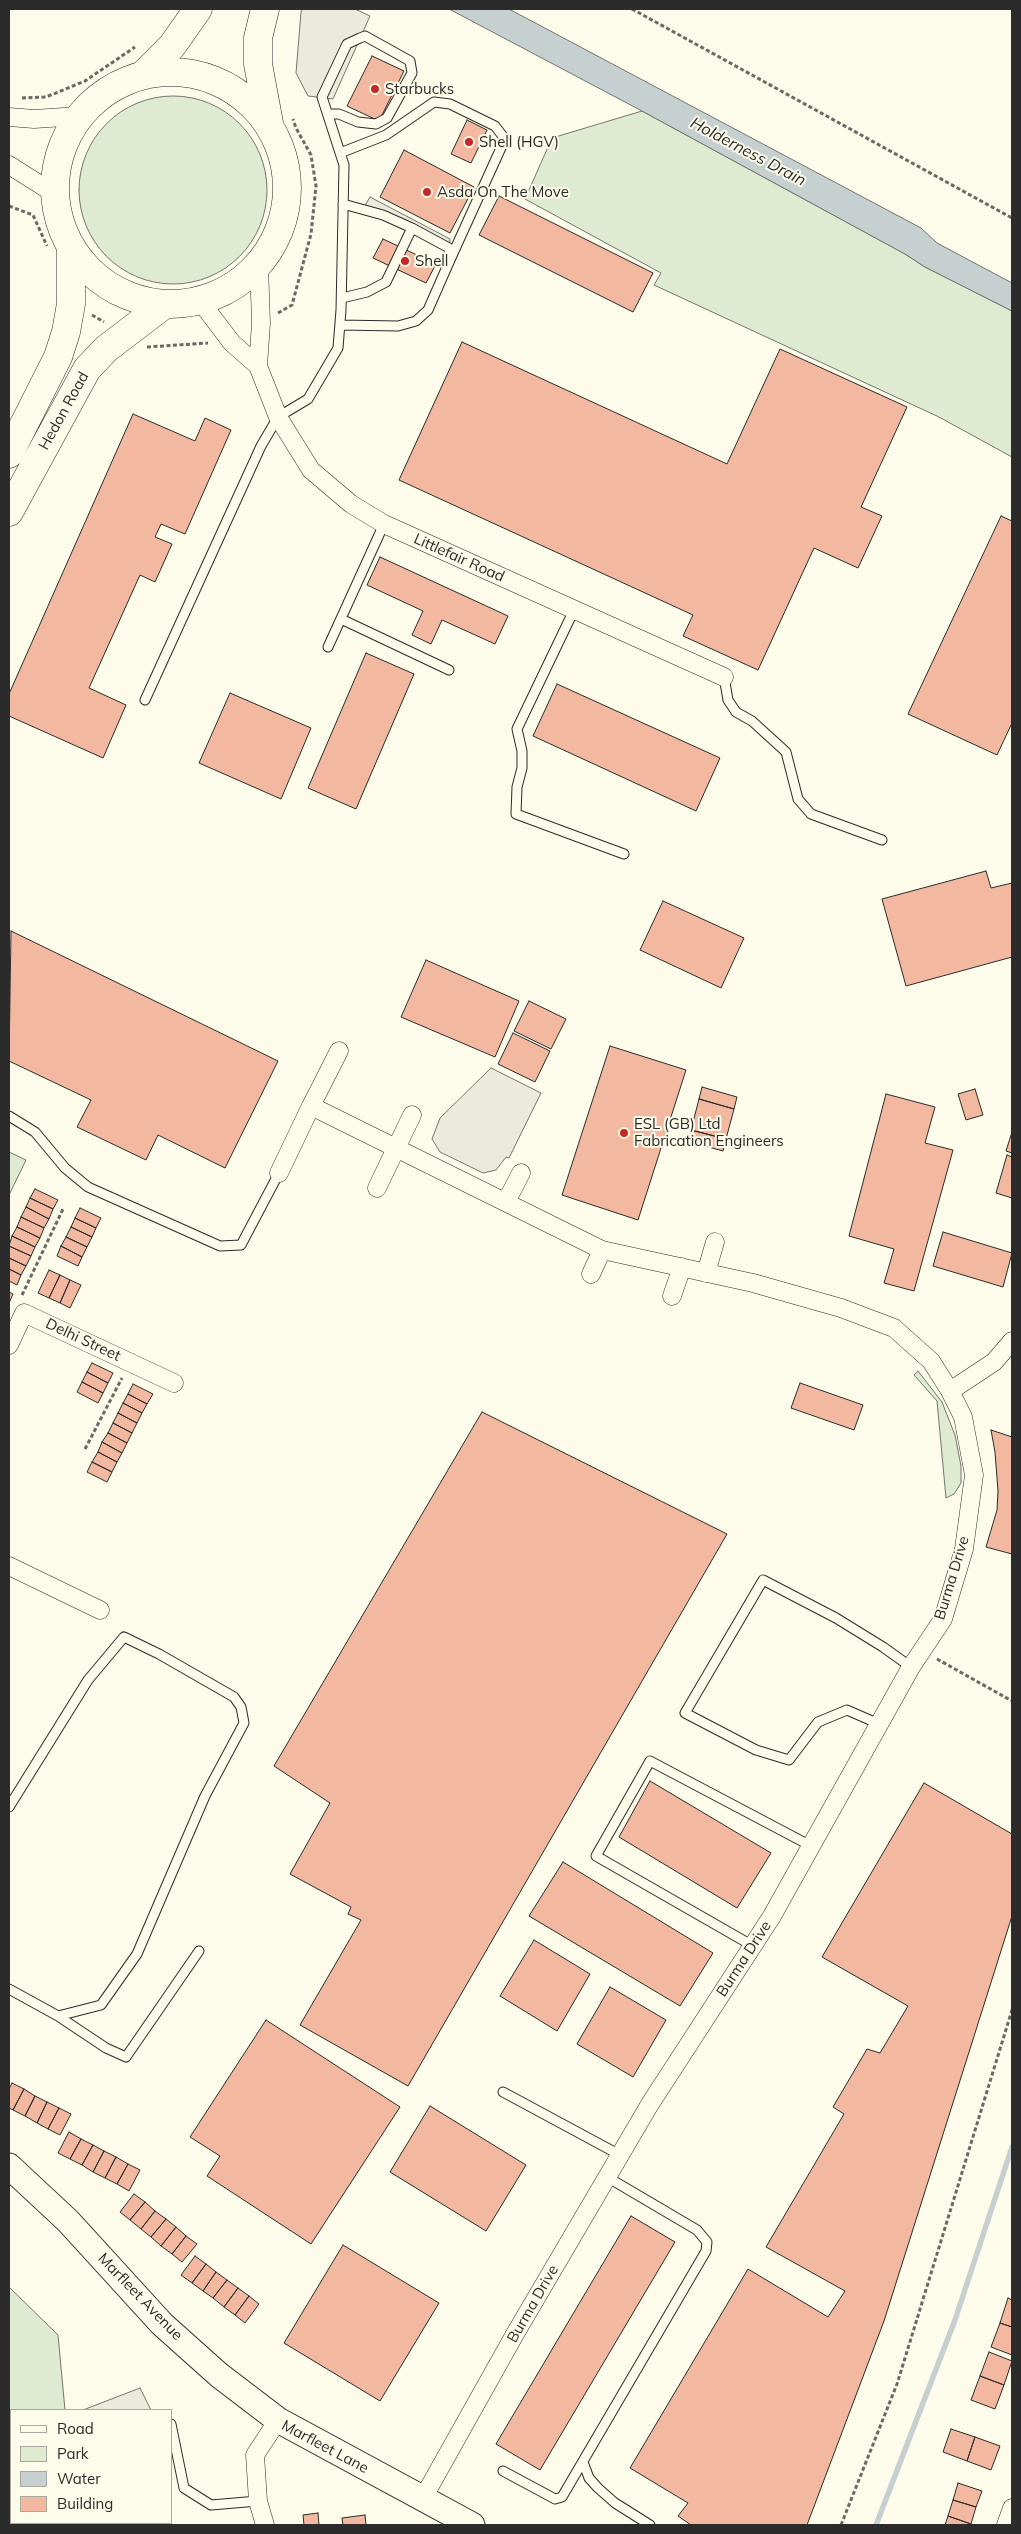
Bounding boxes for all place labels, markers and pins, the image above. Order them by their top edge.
place label: Starbucks [385,80,454,98]
marker: Starbucks [369,83,381,95]
place label: Shell (HGV) [479,133,559,151]
marker: Shell (HGV) [463,136,475,148]
place label: Asda On The Move [437,183,569,201]
marker: Asda On The Move [421,186,433,198]
place label: Shell [415,252,448,270]
marker: Shell [399,255,411,267]
place label: ESL (GB) Ltd Fabrication Engineers [634,1115,784,1150]
marker: ESL (GB) Ltd Fabrication Engineers [618,1127,630,1139]

